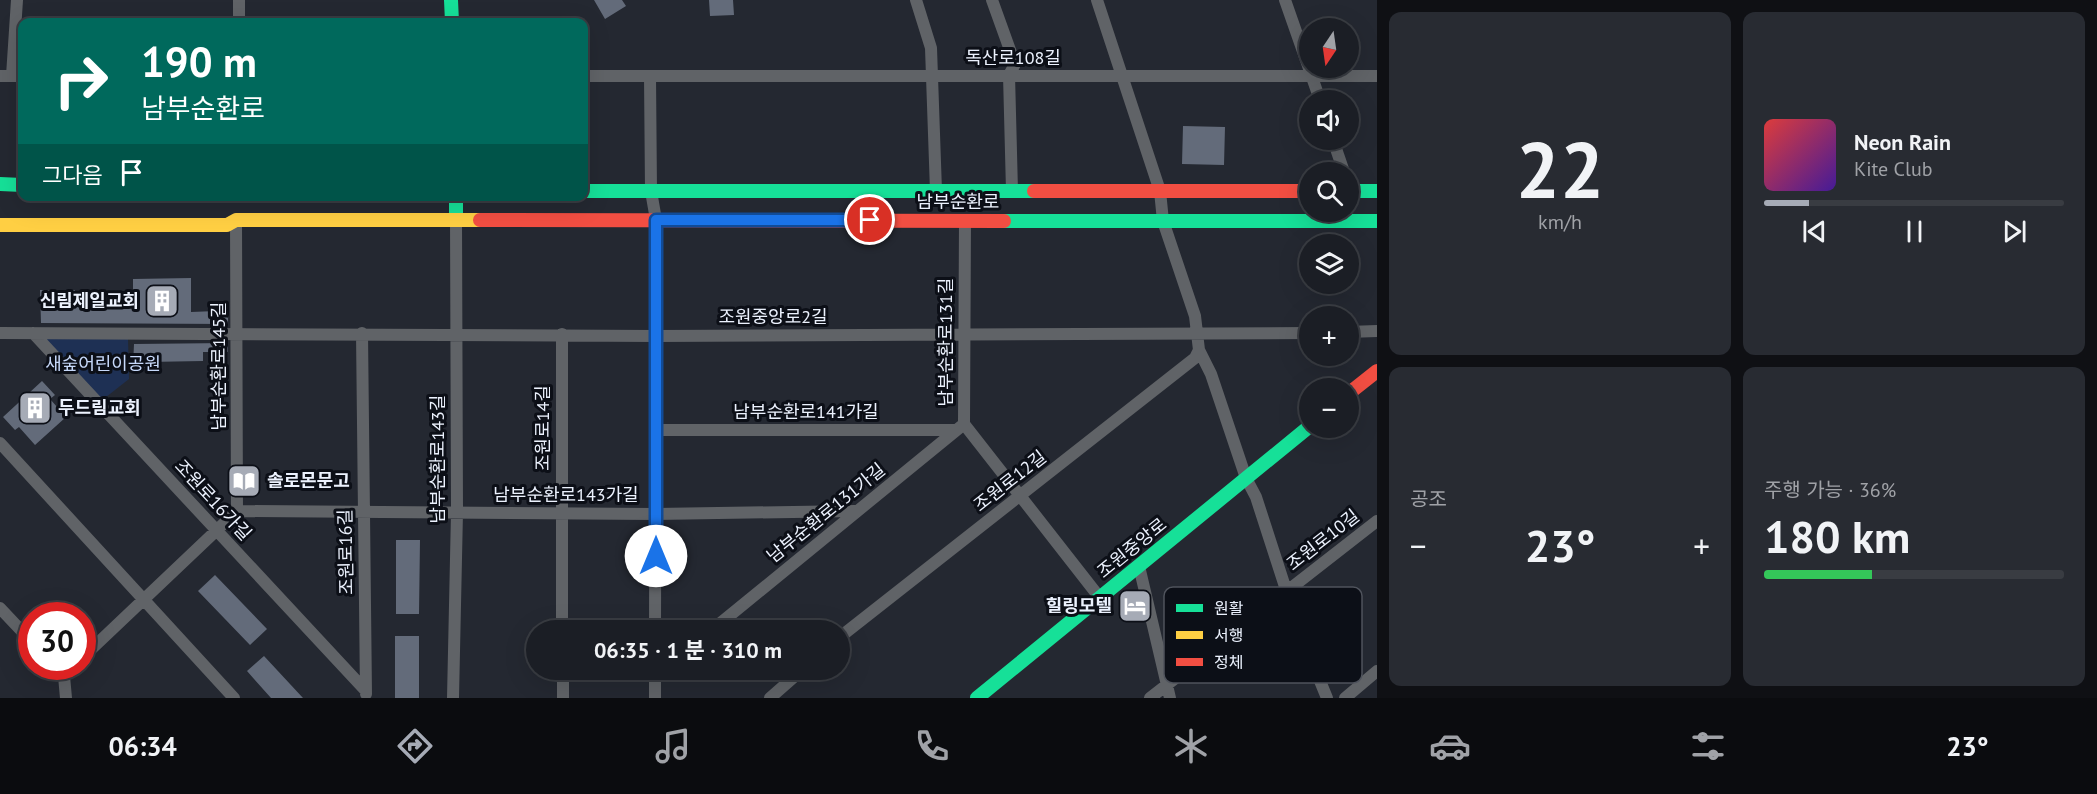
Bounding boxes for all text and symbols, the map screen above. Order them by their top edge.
north arrow [1299,18,1359,78]
map controls [1299,18,1359,438]
text: 190 m [141,34,257,89]
icon: right [42,42,120,120]
street label: 독산로108길 [965,46,1061,69]
button: sound [1299,90,1359,150]
text: 남부순환로 [141,91,265,125]
text: 22 [1516,119,1604,220]
text: Neon Rain [1854,128,1951,156]
icon: arrive [115,156,148,189]
text: Kite Club [1854,156,1932,182]
text: 그다음 [42,161,103,189]
button: search [1299,162,1359,222]
street label: 남부순환로 [917,190,999,213]
pin [844,194,895,245]
icon: arrive [853,203,886,236]
text: km/h [1538,209,1582,235]
icon: previous [1798,215,1831,248]
icon: pause [1898,215,1931,248]
icon: next [1998,215,2031,248]
button: layers [1299,234,1359,294]
street label: 남부순환로131길 [934,278,957,406]
building icon: 신림제일교회 [144,283,180,319]
place label: 신림제일교회 [40,289,139,312]
street label: 남부순환로145길 [207,302,230,430]
street label: 조원중앙로2길 [718,305,828,328]
button: + [1299,306,1359,366]
park label: 새숲어린이공원 [45,352,161,375]
button: − [1299,378,1359,438]
street label: 조원로14길 [531,385,554,471]
building icon: 두드림교회 [17,390,53,426]
street label: 남부순환로143길 [426,395,449,523]
place label: 두드림교회 [58,396,141,419]
street label: 남부순환로141가길 [733,400,879,423]
street label: 조원로12길 [969,445,1051,516]
street label: 조원로16가길 [170,454,257,545]
street label: 남부순환로131가길 [762,458,889,567]
library icon: 솔로몬문고 [226,463,262,499]
place label: 솔로몬문고 [267,469,350,492]
text: 주행 가능 · 36% [1764,477,1896,503]
street label: 남부순환로143가길 [493,483,639,506]
text: 공조 [1410,486,1447,512]
street label: 조원로10길 [1282,504,1364,575]
text: 180 km [1764,507,1910,565]
street label: 조원로16길 [333,509,358,595]
street label: 조원중앙로 [1092,513,1171,583]
text: 23° [1525,516,1595,574]
position arrow [624,524,688,588]
text: − [1410,524,1427,567]
text: + [1693,524,1710,567]
legend [1164,587,1362,683]
hotel icon: 힐링모텔 [1117,588,1153,624]
place label: 힐링모텔 [1046,594,1112,617]
text: 원활 [1214,598,1244,618]
speed limit sign: 30 [18,602,96,680]
text: 서행 [1214,625,1243,645]
text: 06:35 · 1 분 · 310 m [594,636,782,664]
text: 정체 [1214,652,1243,672]
icon: directions [394,725,436,767]
icon: music [652,725,694,767]
icon: phone [911,725,953,767]
icon: climate [1170,725,1212,767]
icon: car [1429,725,1471,767]
icon: filters [1687,725,1729,767]
text: 06:34 [108,729,177,763]
text: 23° [1946,729,1989,763]

